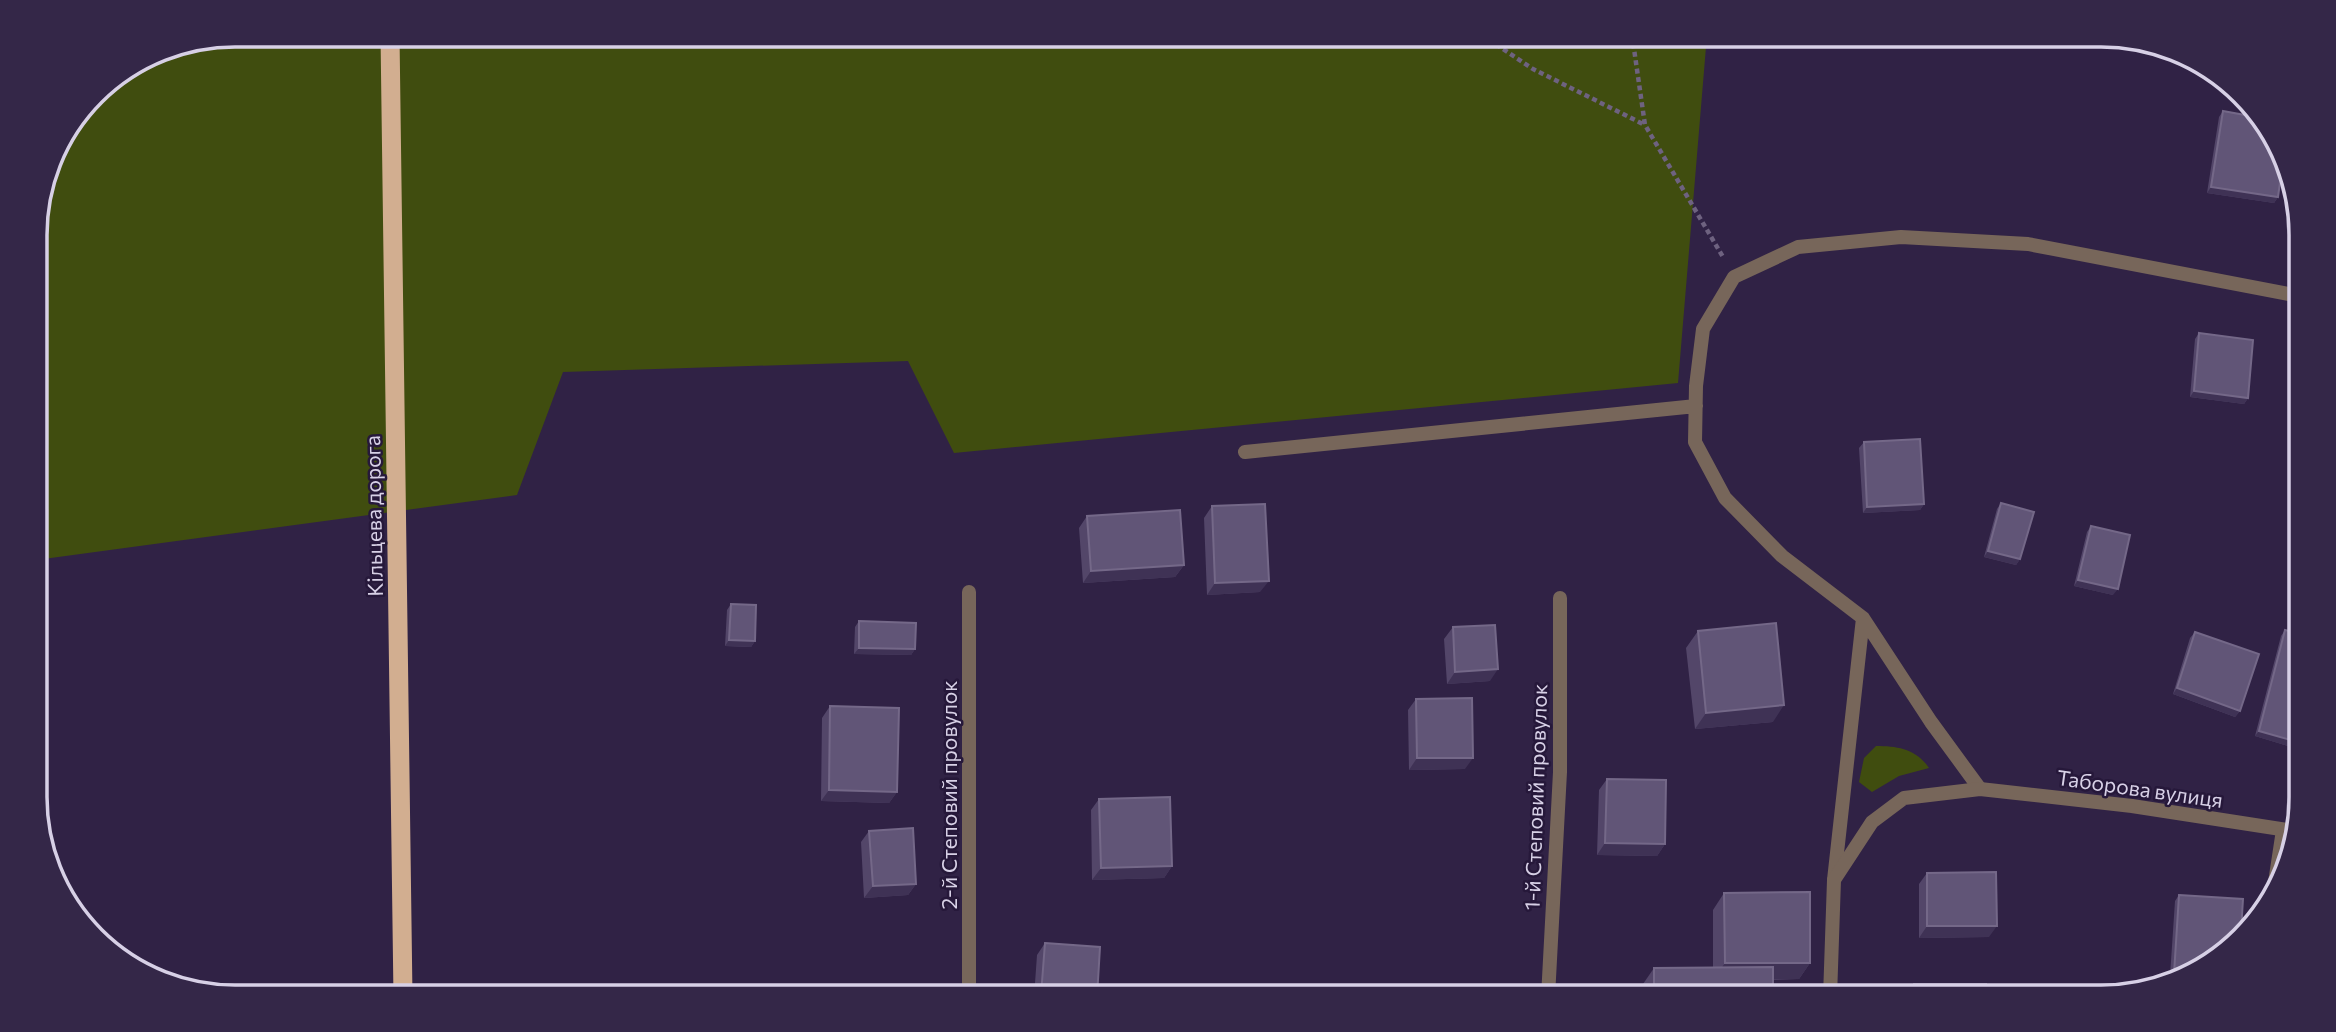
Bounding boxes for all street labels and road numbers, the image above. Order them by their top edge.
street label: Кільцева дорога [359,435,387,597]
street label: 2-й Степовий провулок [936,680,961,910]
street label: 1-й Степовий провулок [1519,683,1551,911]
street label: Таборова вулиця [2055,764,2225,812]

